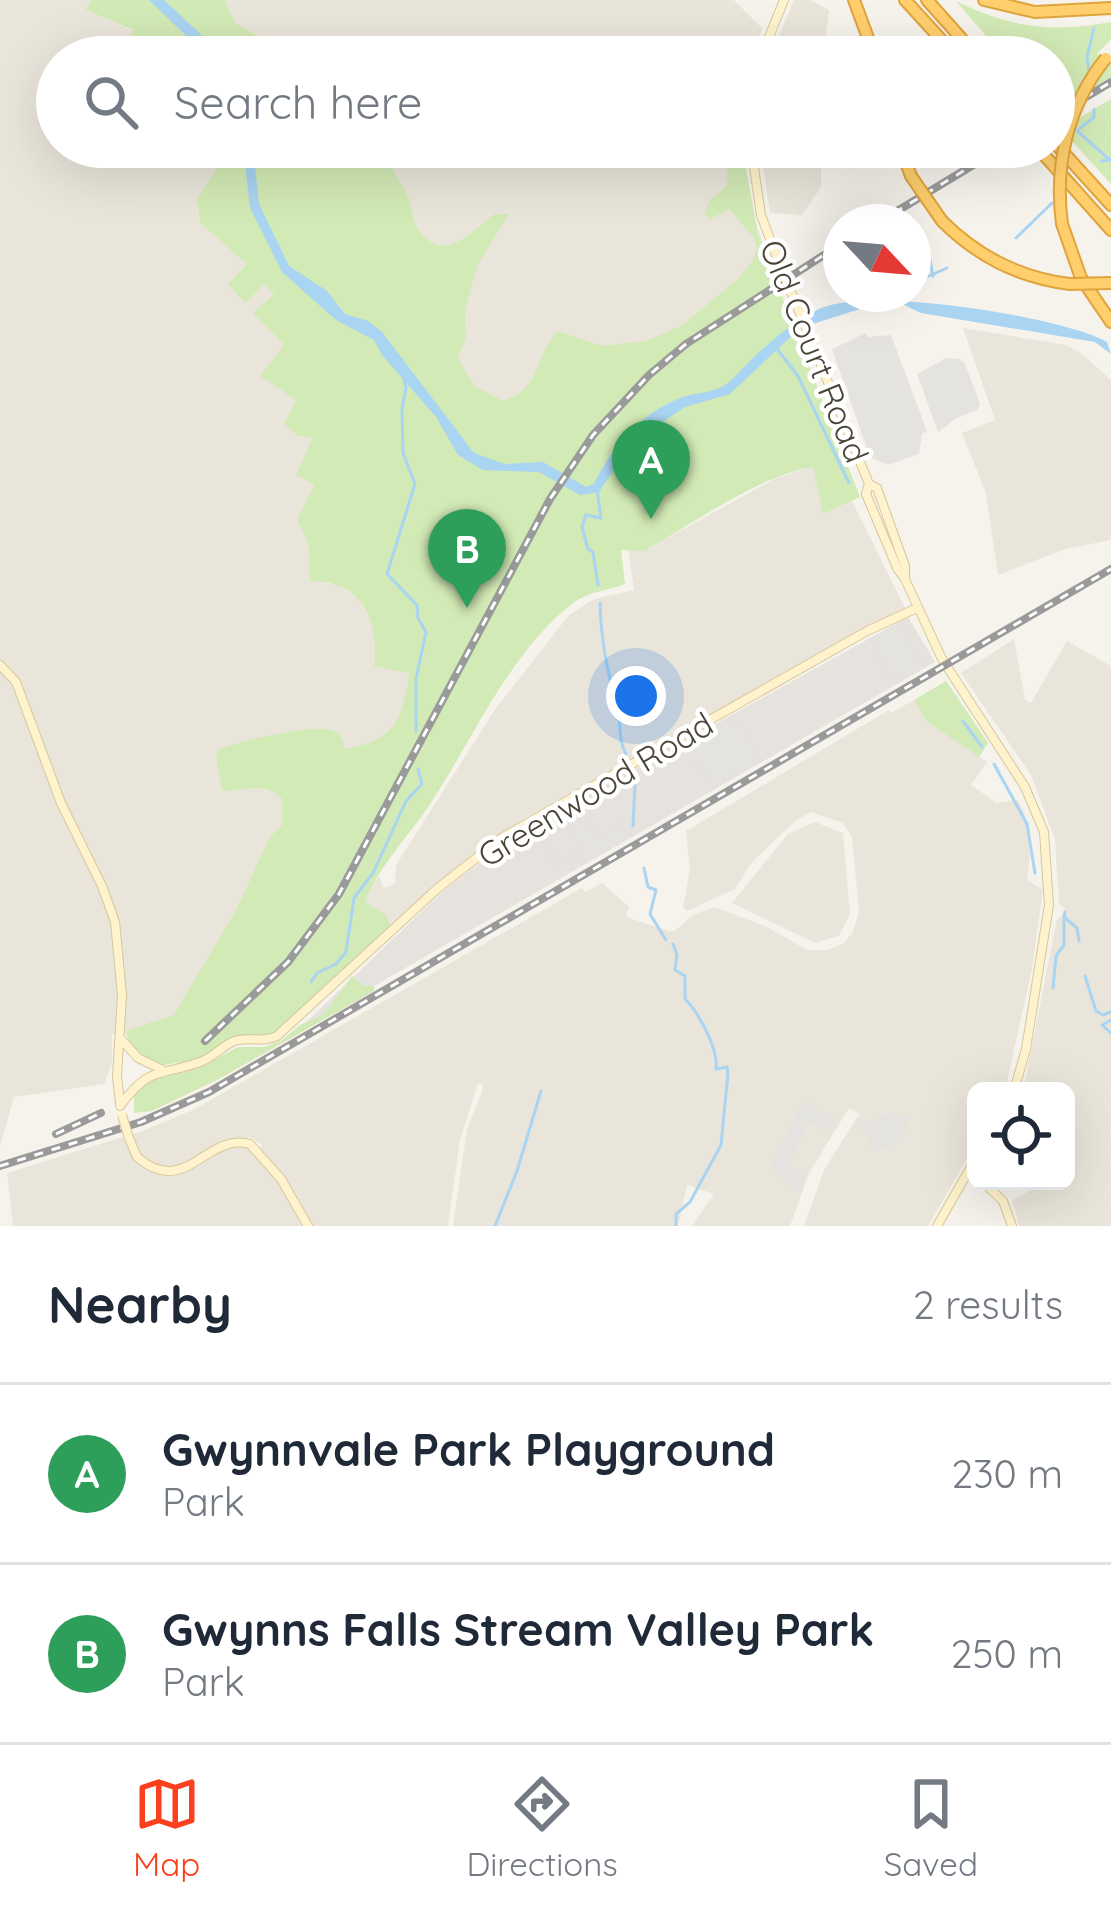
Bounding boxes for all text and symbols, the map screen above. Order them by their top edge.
search box [36,36,1075,168]
icon: search [78,69,144,135]
text: Search here [174,74,422,130]
north arrow [823,204,931,312]
street label: Old Court Road [752,234,878,468]
pin: A [612,420,690,519]
pin: B [428,509,506,608]
your location [606,666,666,726]
street label: Greenwood Road [470,703,720,875]
map controls [967,1082,1075,1190]
button: locate [967,1082,1075,1190]
text: Nearby [48,1272,232,1336]
text: 2 results [913,1280,1063,1329]
text: Gwynnvale Park Playground [162,1421,775,1477]
text: A [75,1449,99,1498]
text: 230 m [952,1449,1063,1498]
text: Park [162,1477,245,1526]
text: Gwynns Falls Stream Valley Park [162,1601,874,1657]
text: B [74,1629,100,1678]
text: 250 m [951,1629,1063,1678]
text: Park [162,1657,245,1706]
tab: Map [133,1771,200,1884]
tab: Directions [466,1771,618,1884]
tab: Saved [884,1771,978,1884]

